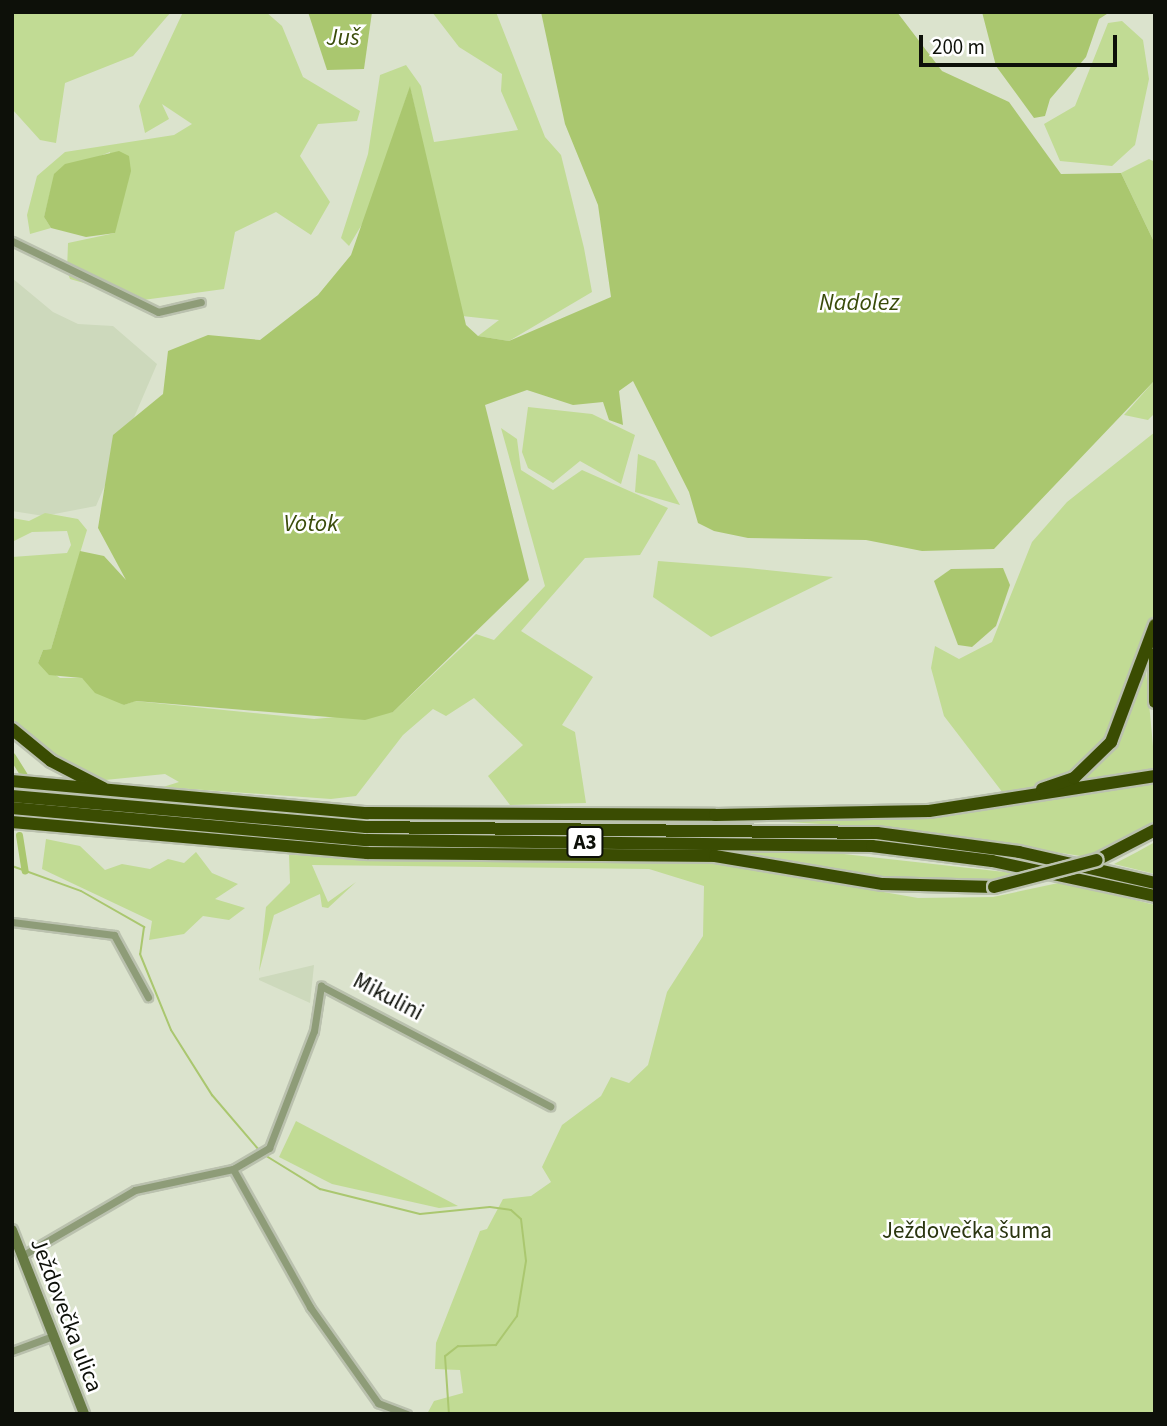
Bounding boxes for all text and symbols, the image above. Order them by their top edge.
scale bar [922,21,1120,65]
water label: Juš [326,24,360,52]
text: 200 m [932,32,985,62]
water label: Nadolez [819,289,899,317]
water label: Votok [284,510,338,538]
road number: A3 [566,824,604,860]
street label: Mikulini [348,967,428,1027]
park label: Ježdovečka šuma [882,1217,1052,1245]
street label: Ježdovečka ulica [24,1234,108,1396]

